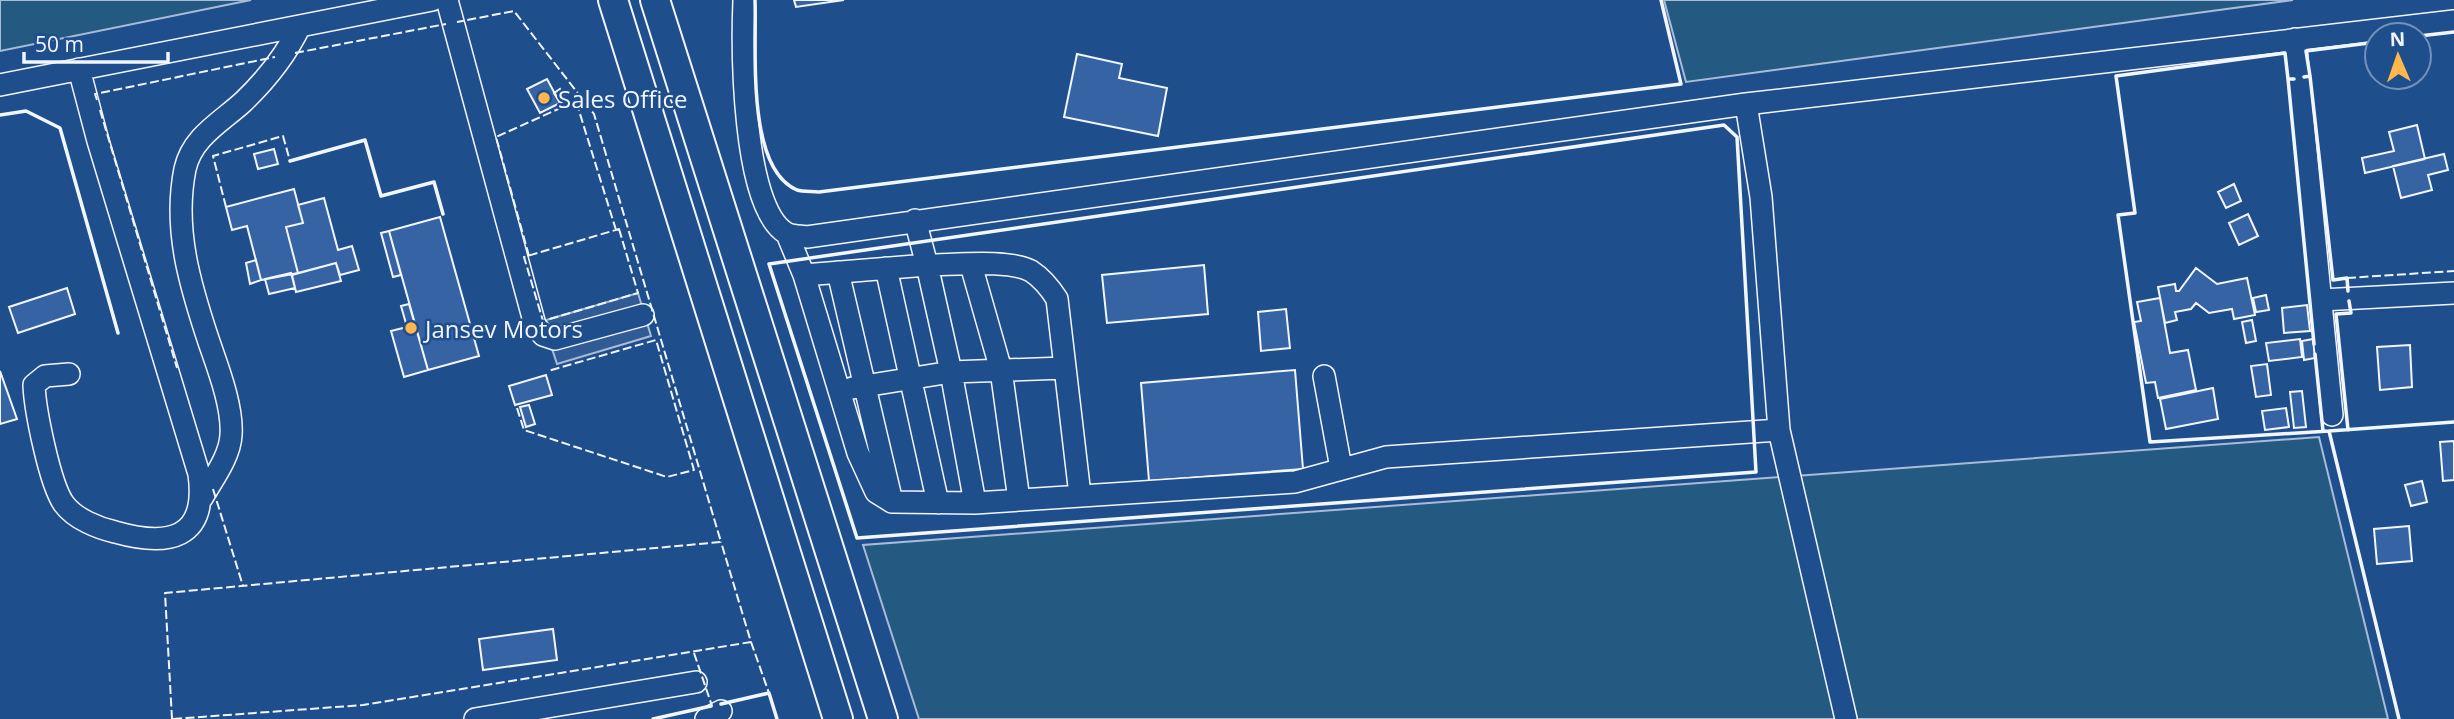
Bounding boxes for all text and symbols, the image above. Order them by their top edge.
scale bar [24,21,168,65]
north arrow [2363,21,2433,91]
text: N [2389,26,2406,52]
text: 50 m [35,30,84,58]
place label: Sales Office [558,82,688,115]
marker: Sales Office [536,90,552,106]
place label: Jansev Motors [423,312,583,345]
marker: Jansev Motors [403,320,419,336]

